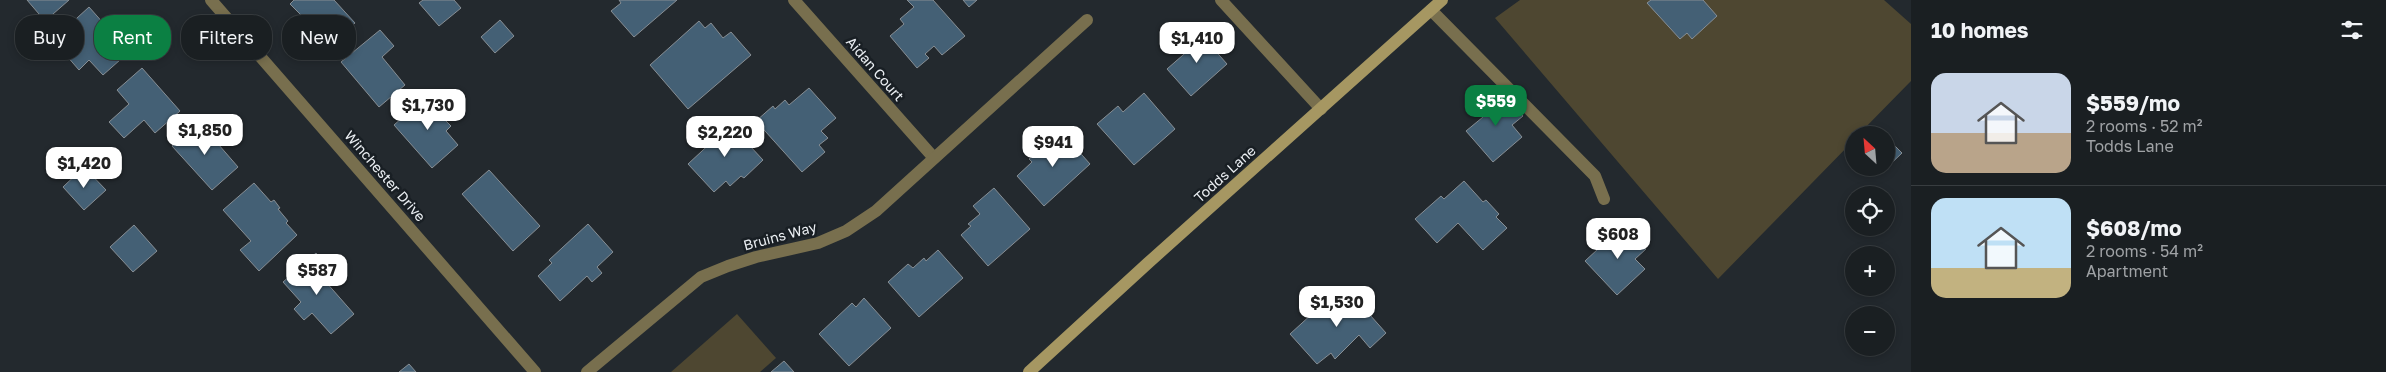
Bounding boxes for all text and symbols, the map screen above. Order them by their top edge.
chip: Buy [15,15,84,60]
chip: Rent [94,15,171,60]
chip: Filters [181,15,272,60]
chip: New [282,15,356,60]
icon: filters [2338,16,2366,44]
text: 10 homes [1931,17,2029,43]
pin: $1,410 [1156,22,1238,64]
text: $1,410 [1171,28,1223,48]
street label: Aidan Court [843,33,908,104]
pin: $559 [1466,84,1526,127]
pin: $1,730 [387,88,469,131]
text: $559/mo [2086,90,2180,116]
text: $559 [1476,91,1516,111]
icon: home [1971,93,2031,153]
text: $1,730 [402,95,454,115]
pin: $1,850 [164,114,246,156]
pin: $2,220 [684,116,766,158]
text: 2 rooms · 52 m² [2086,116,2202,136]
text: $1,850 [178,120,232,140]
text: $2,220 [697,122,753,142]
pin: $941 [1023,126,1083,168]
north arrow [1845,126,1895,176]
map controls [1845,126,1895,356]
street label: Winchester Drive [341,127,430,225]
text: $941 [1033,132,1073,152]
text: Todds Lane [2086,136,2174,156]
street label: Todds Lane [1190,142,1259,206]
pin: $1,420 [43,146,125,189]
text: $1,420 [57,153,111,173]
button: locate [1845,186,1895,236]
text: $608/mo [2086,215,2182,241]
street label: Bruins Way [741,218,818,253]
pin: $608 [1588,218,1648,260]
icon: home [1971,218,2031,278]
text: $608 [1597,224,1639,244]
text: 2 rooms · 54 m² [2086,241,2203,261]
button: + [1845,246,1895,296]
pin: $587 [287,254,347,296]
text: $587 [297,260,337,280]
text: Apartment [2086,261,2168,281]
pin: $1,530 [1296,286,1378,328]
text: $1,530 [1310,292,1364,312]
button: − [1845,306,1895,356]

